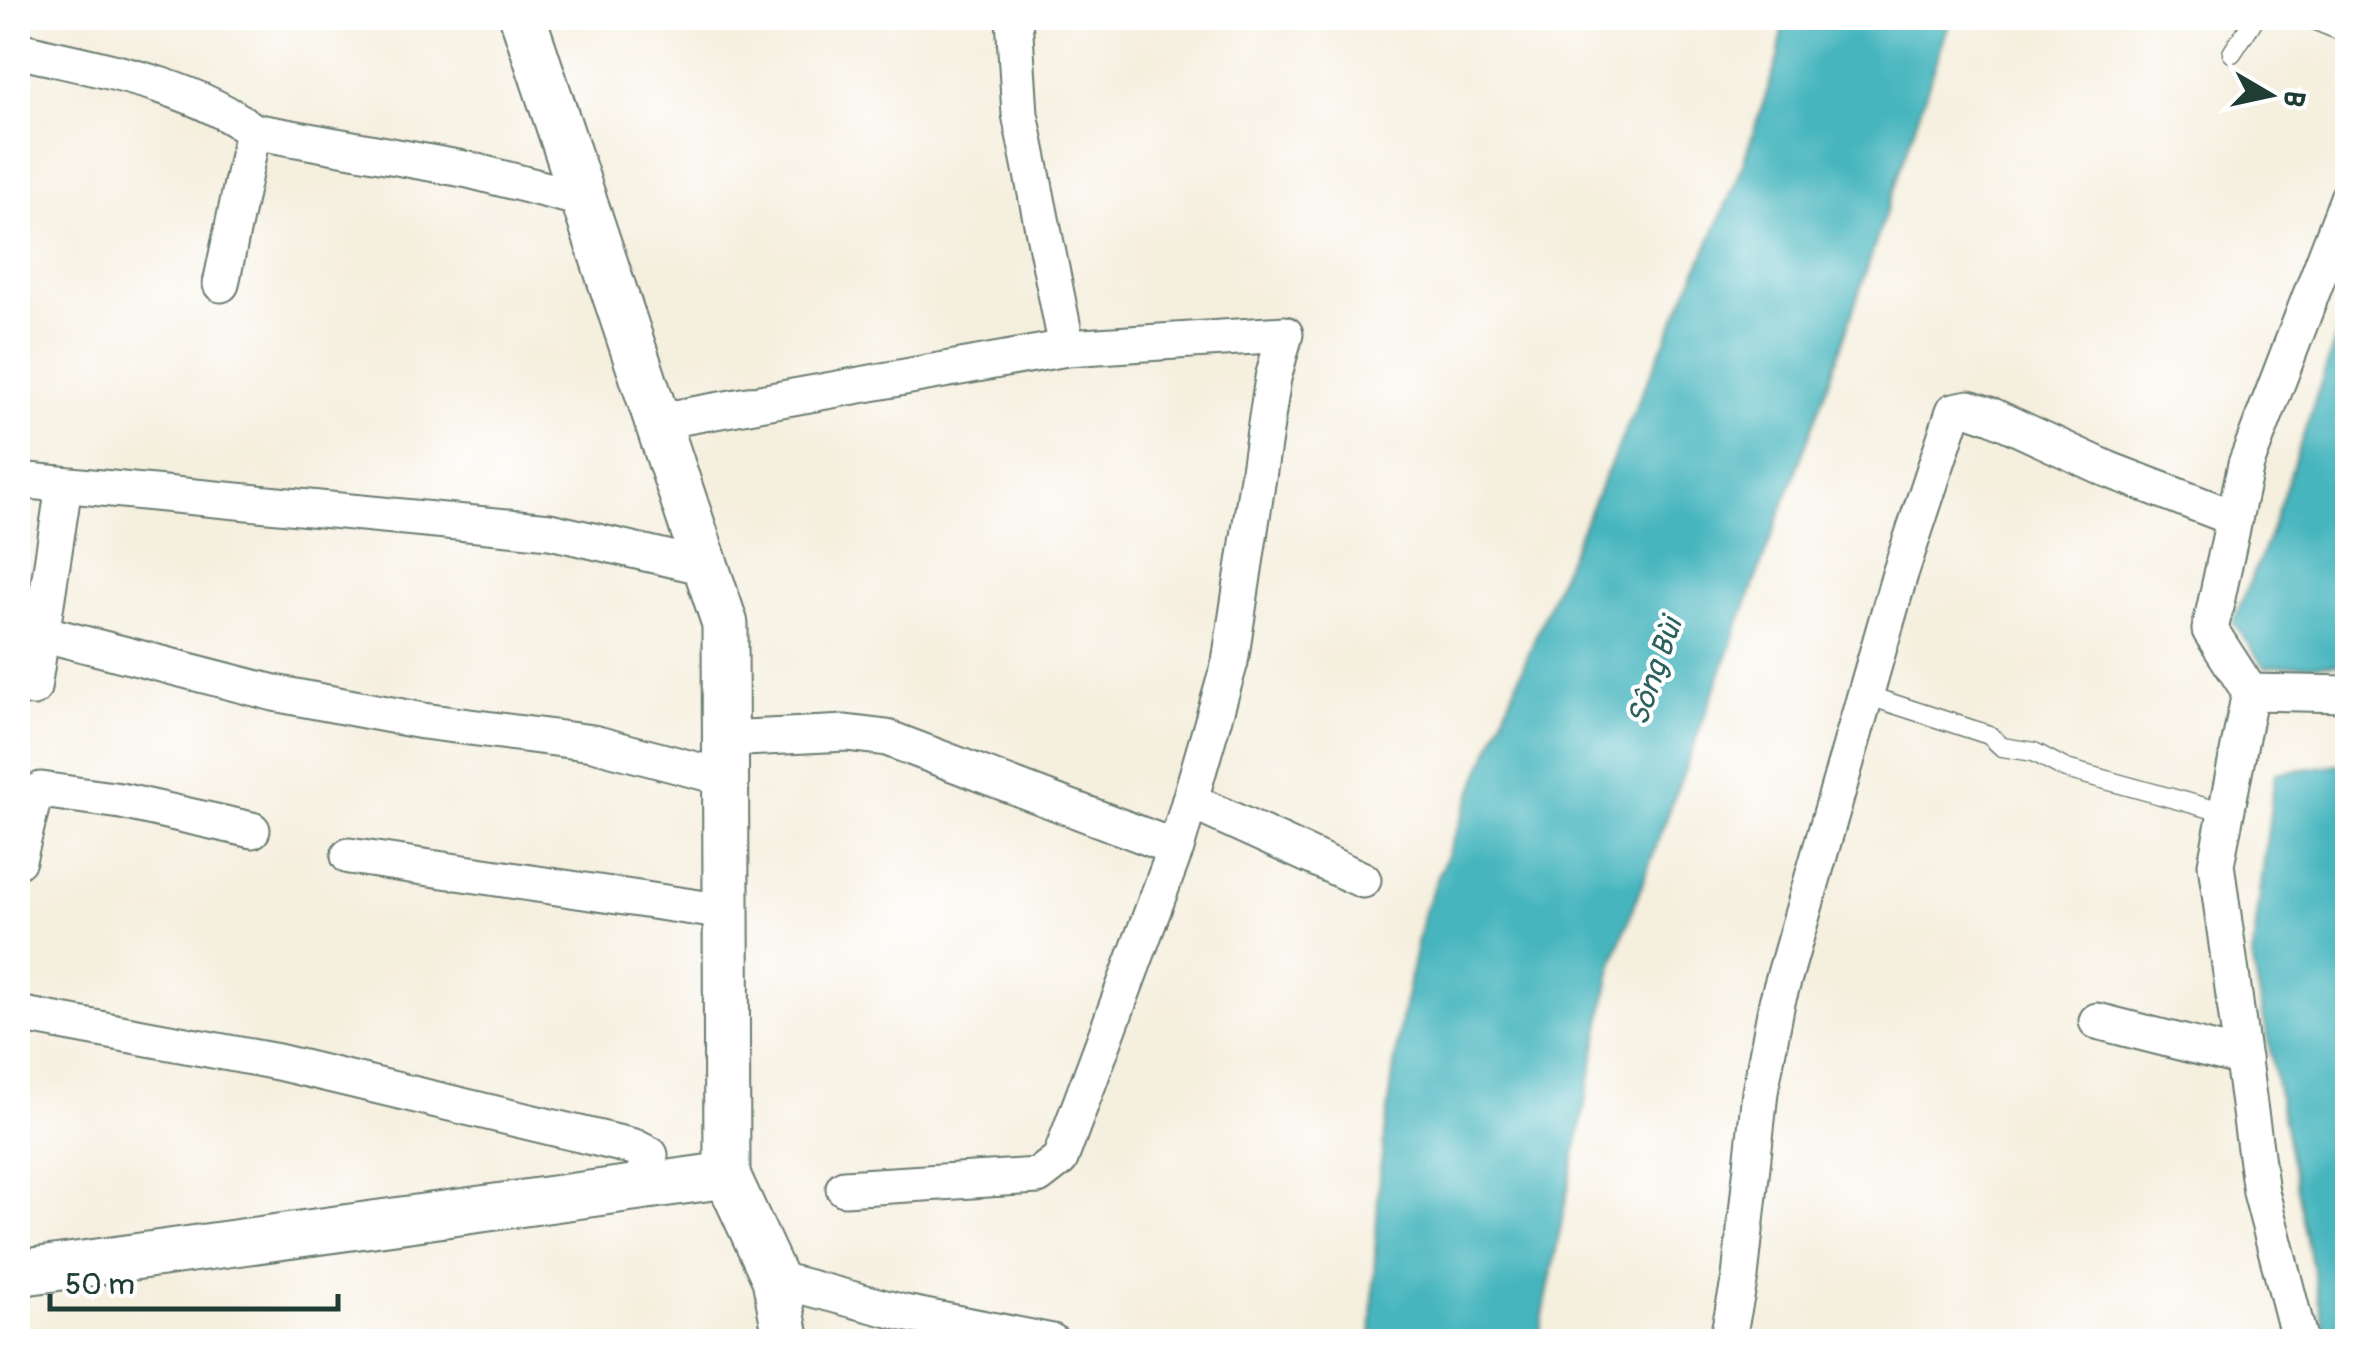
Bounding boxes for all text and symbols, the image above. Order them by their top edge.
north arrow [2220,45,2320,145]
text: B [2275,88,2312,109]
water label: Sông Bùi [1620,609,1692,730]
scale bar [50,1249,338,1311]
text: 50 m [65,1266,135,1303]

